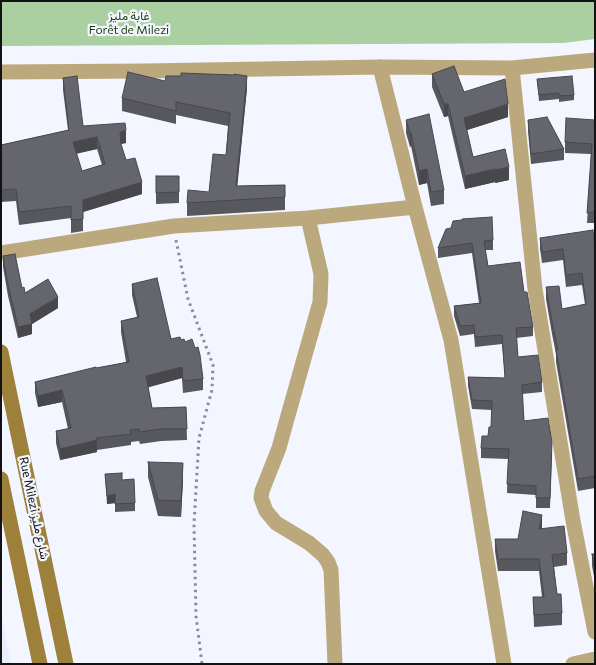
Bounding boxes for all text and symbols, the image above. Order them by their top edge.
park label: غابة مليز Forêt de Milezi [89,9,169,37]
street label: Rue Milezi شارع مليز [16,455,52,561]

